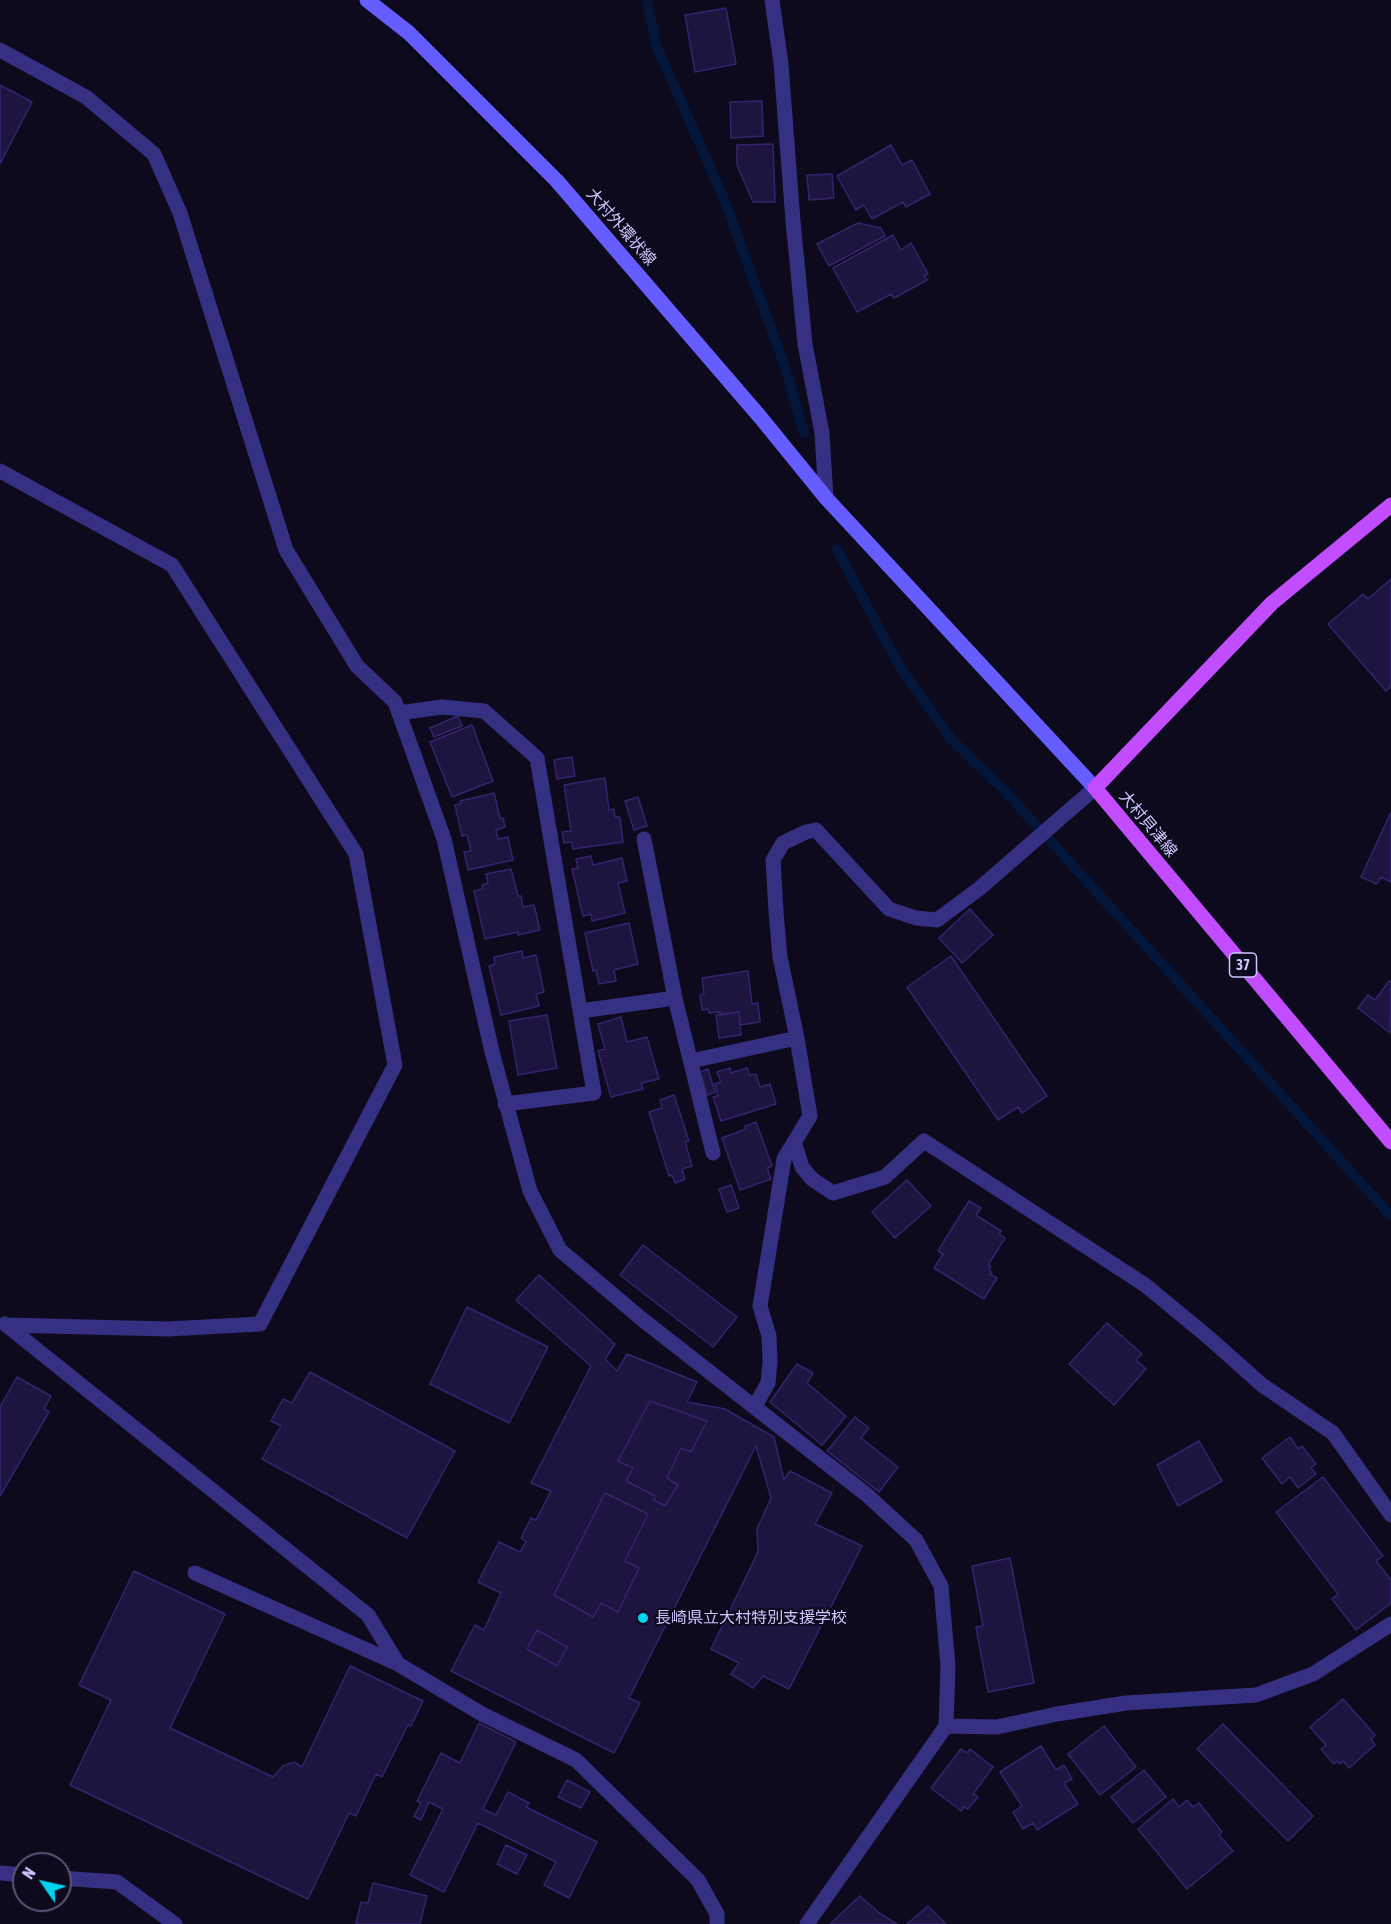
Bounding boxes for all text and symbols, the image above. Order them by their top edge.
street label: 大村外環状線 [582,184,660,270]
street label: 大村貝津線 [1115,787,1181,861]
road number: 37 [1230,953,1256,977]
place label: 長崎県立大村特別支援学校 [655,1608,847,1628]
marker: 長崎県立大村特別支援学校 [636,1611,650,1625]
north arrow [12,1852,72,1912]
text: N [19,1864,39,1882]

